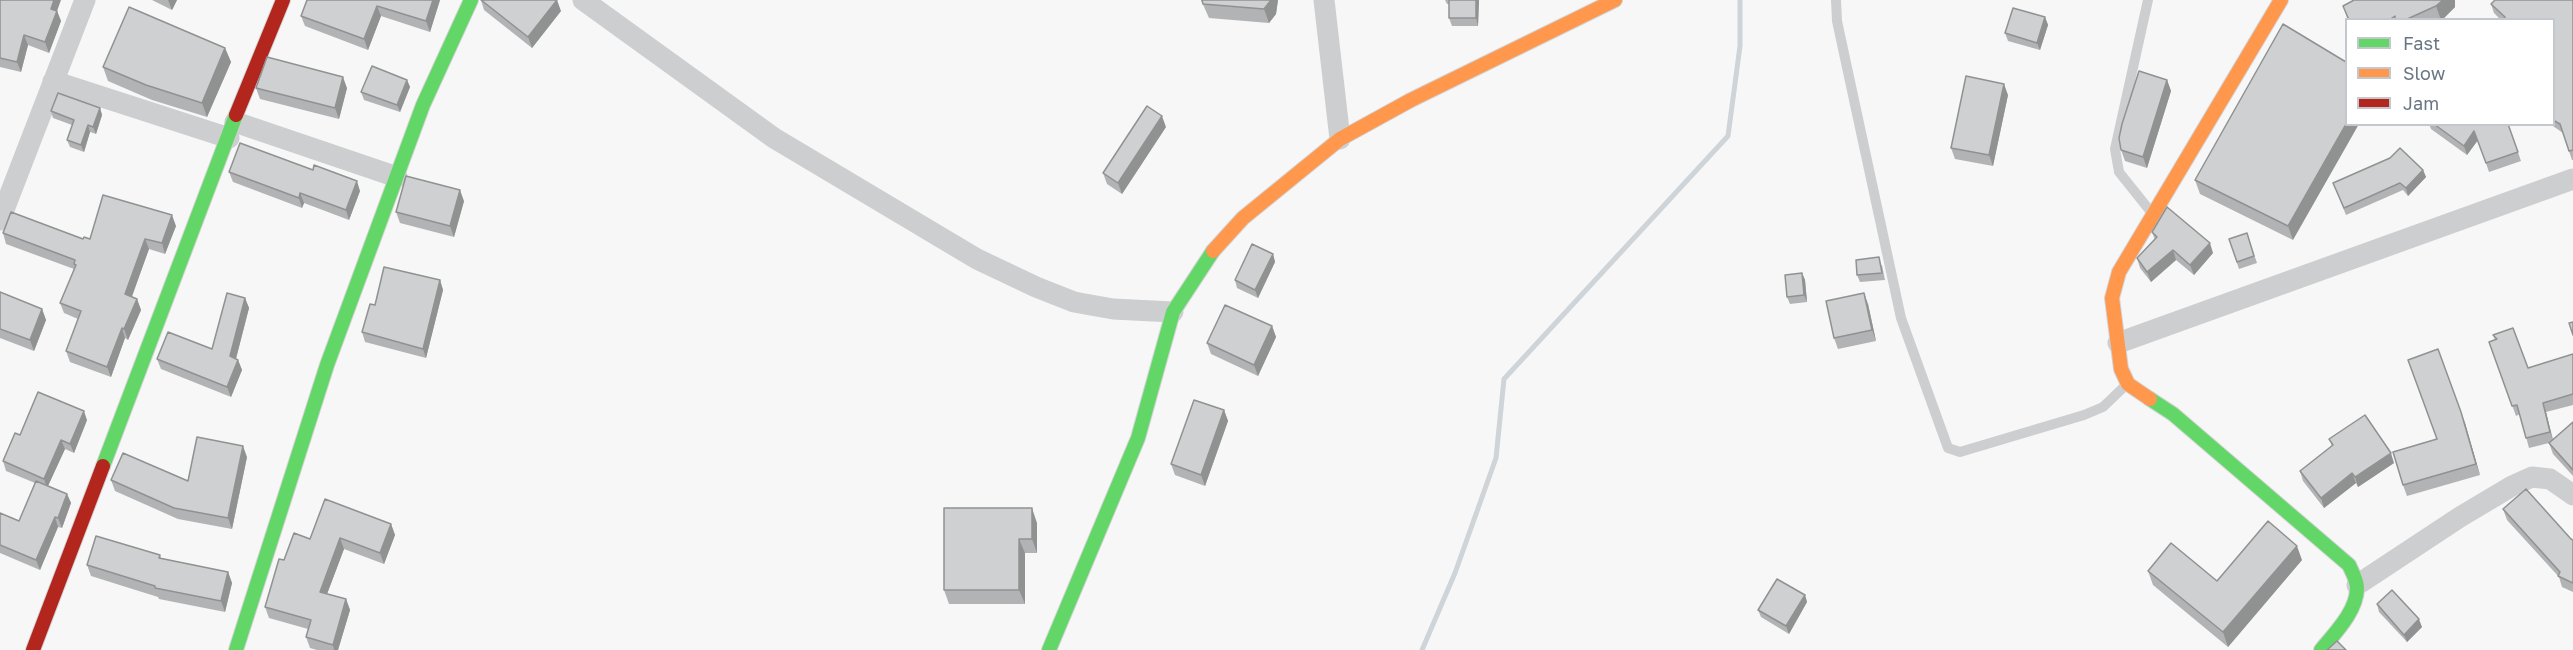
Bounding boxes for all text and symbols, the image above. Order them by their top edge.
legend [2345,18,2555,126]
text: Fast [2403,32,2440,54]
text: Slow [2403,62,2445,84]
text: Jam [2403,92,2439,114]

